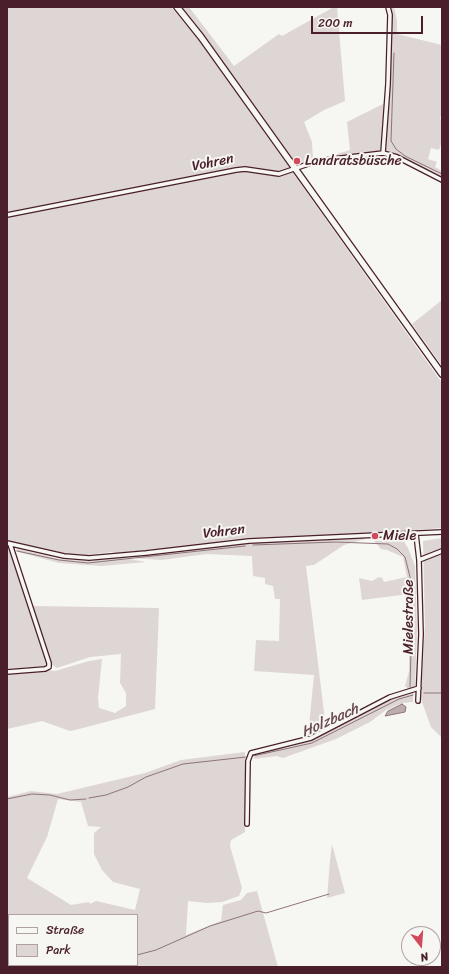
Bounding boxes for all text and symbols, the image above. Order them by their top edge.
scale bar [313,8,425,34]
text: 200 m [318,12,352,34]
street label: Vohren [191,151,235,175]
place label: Landratsbüsche [305,153,402,169]
marker: Landratsbüsche [292,156,302,166]
street label: Vohren [202,521,246,543]
place label: Miele [383,528,416,544]
marker: Miele [370,531,380,541]
street label: Mielestraße [401,580,417,654]
water label: Holzbach [299,700,361,742]
legend [8,914,138,966]
text: Straße [46,919,84,941]
north arrow [401,926,441,966]
text: Park [46,939,71,961]
text: N [418,947,431,967]

